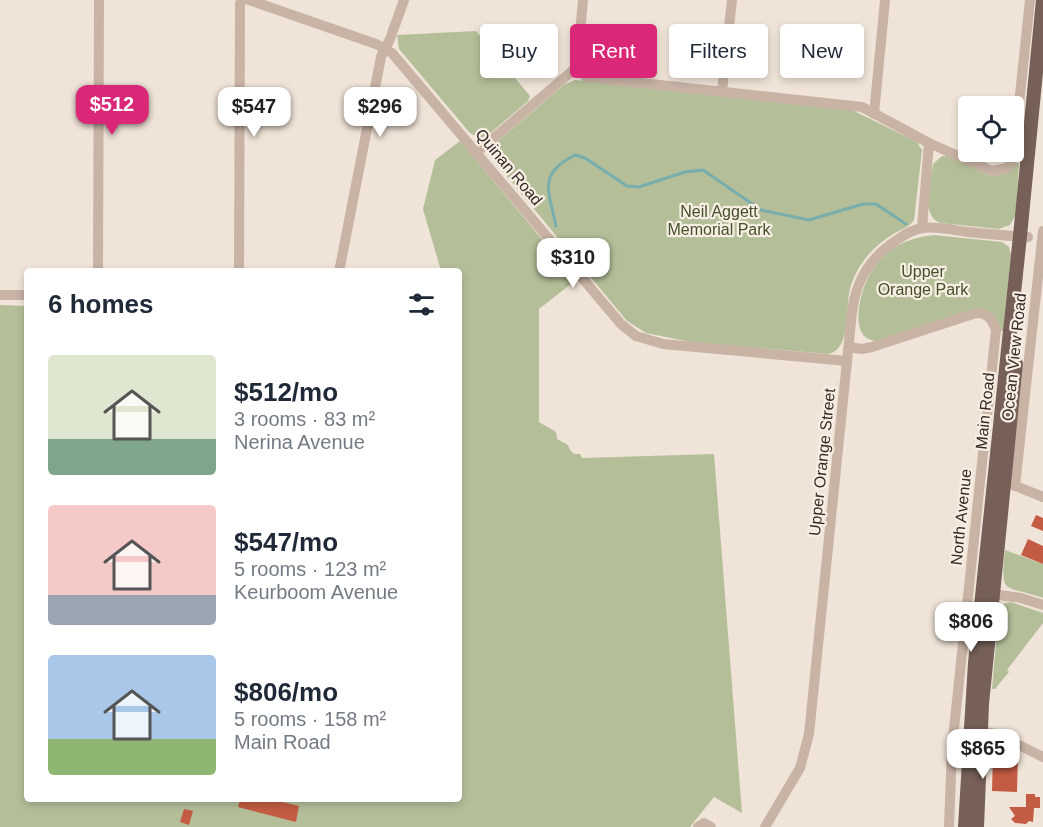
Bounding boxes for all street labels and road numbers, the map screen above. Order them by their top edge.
street label: Quinan Road [472,125,546,209]
street label: Ocean View Road [999,292,1029,422]
street label: Main Road [973,372,997,450]
street label: Upper Orange Street [806,387,838,537]
street label: North Avenue [947,468,975,566]

